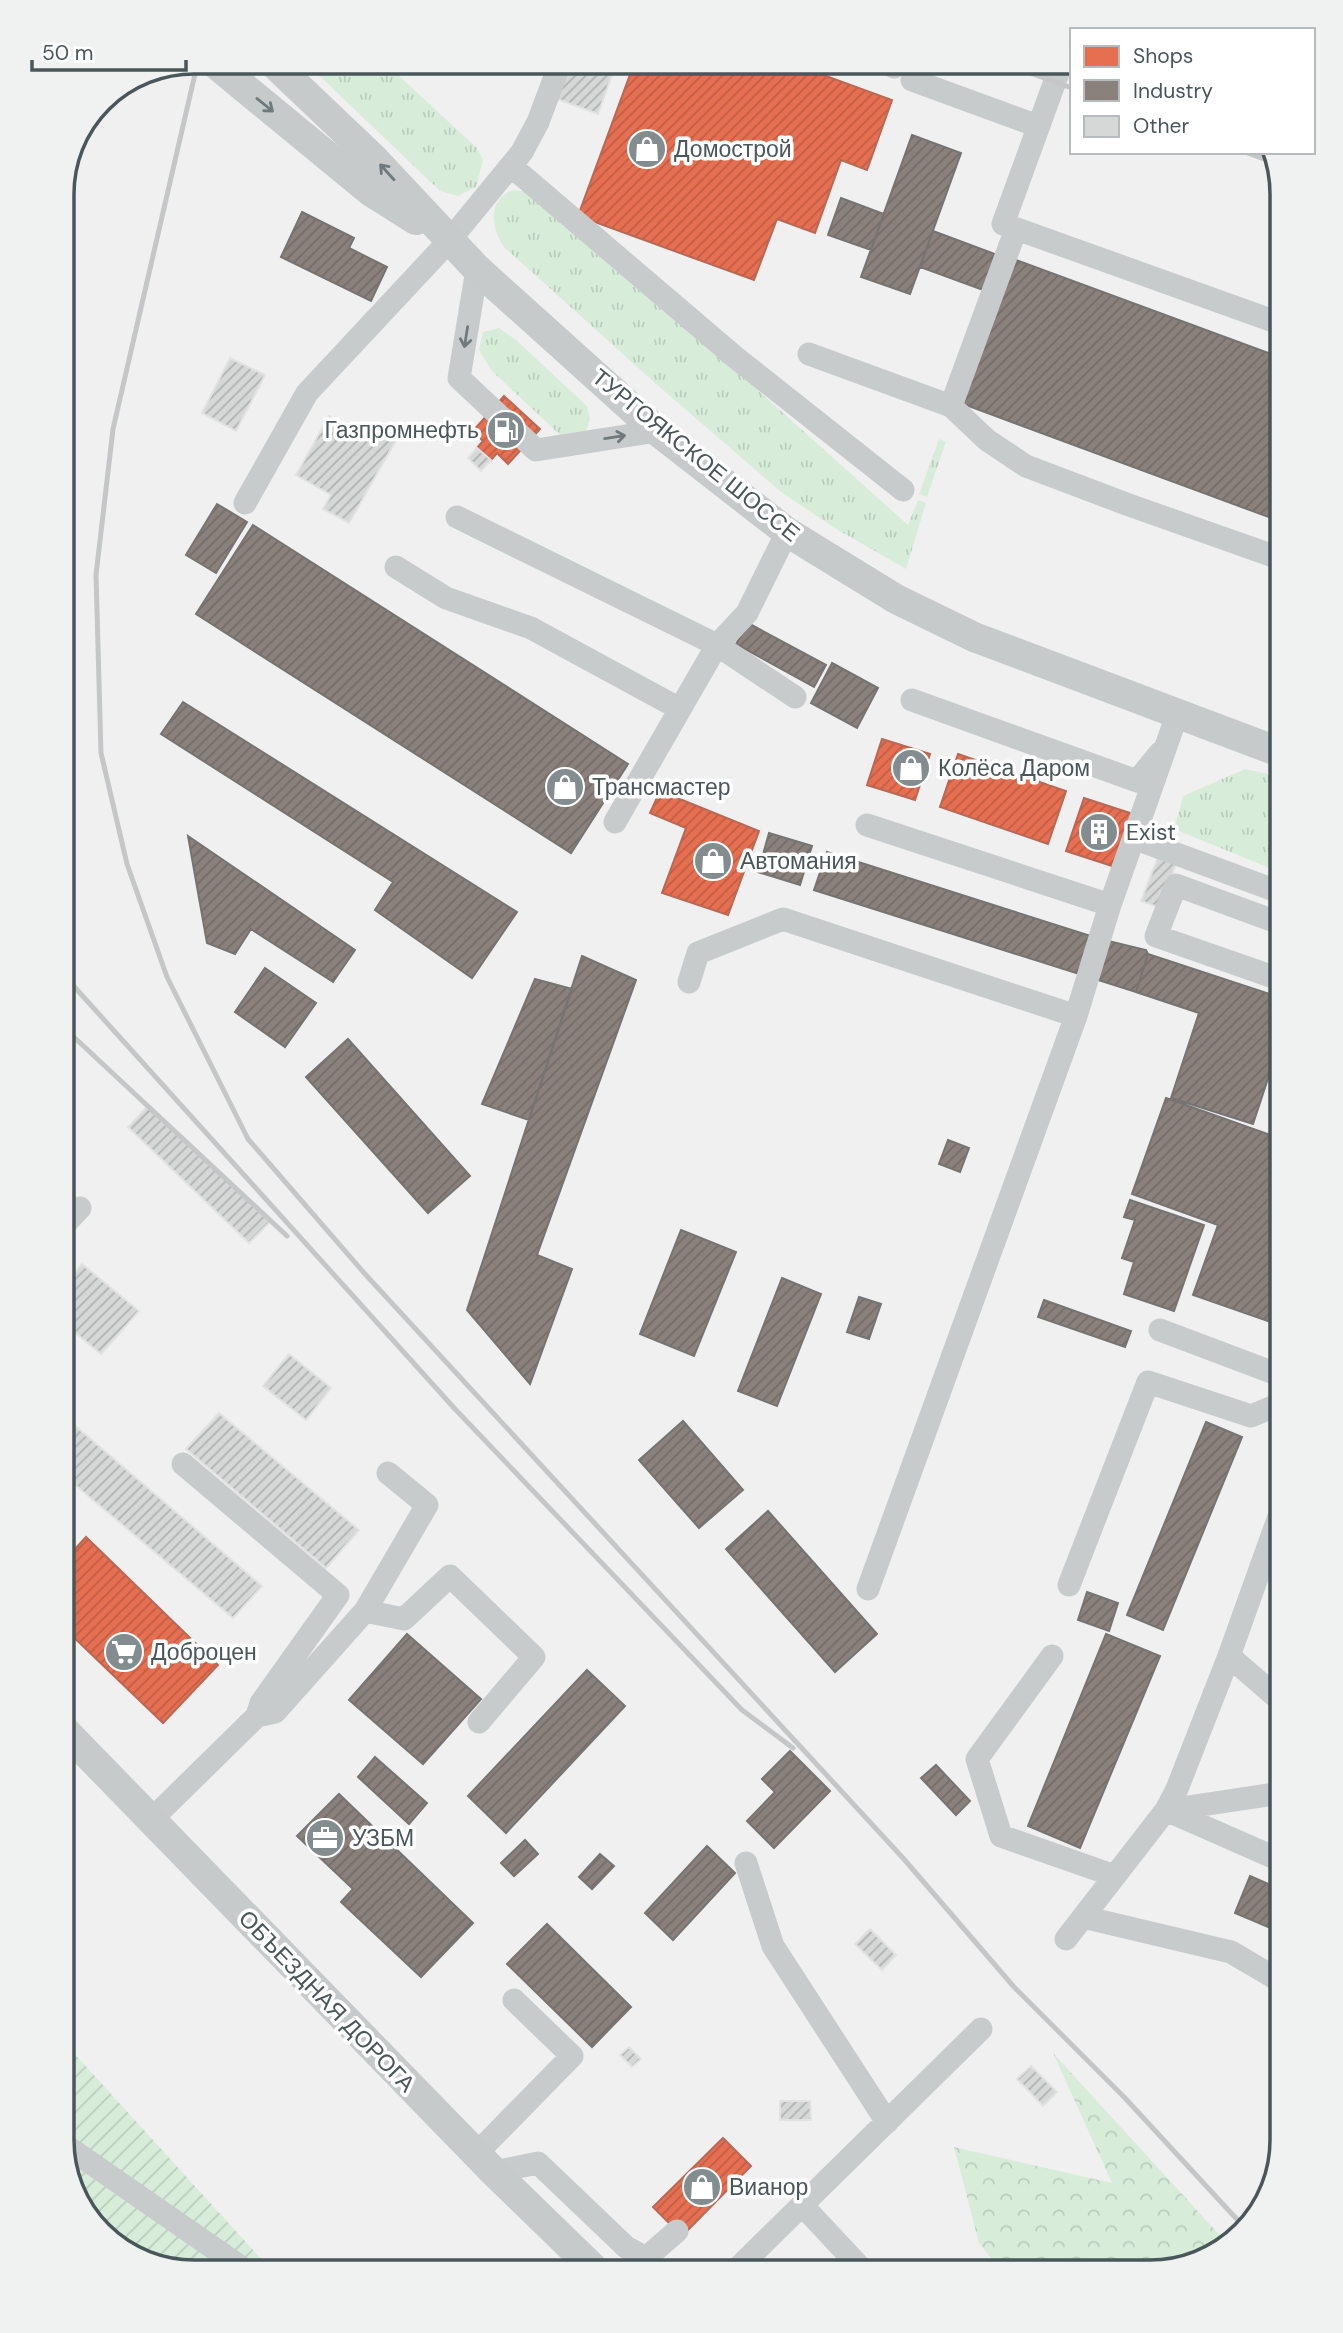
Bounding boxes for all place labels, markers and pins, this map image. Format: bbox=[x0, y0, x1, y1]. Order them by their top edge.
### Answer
shop icon: Домострой bbox=[626, 128, 668, 170]
place label: Домострой bbox=[674, 134, 792, 164]
fuel station icon: Газпромнефть bbox=[485, 409, 527, 451]
place label: Газпромнефть bbox=[324, 415, 479, 445]
shop icon: Колёса Даром bbox=[890, 747, 932, 789]
place label: Колёса Даром bbox=[938, 753, 1090, 783]
shop icon: Трансмастер bbox=[544, 766, 586, 808]
place label: Трансмастер bbox=[592, 772, 731, 802]
building icon: Exist bbox=[1078, 811, 1120, 853]
place label: Exist bbox=[1126, 817, 1176, 847]
shop icon: Автомания bbox=[692, 840, 734, 882]
place label: Автомания bbox=[740, 846, 857, 876]
supermarket icon: Доброцен bbox=[103, 1631, 145, 1673]
place label: Доброцен bbox=[151, 1637, 257, 1667]
office icon: УЗБМ bbox=[304, 1817, 346, 1859]
place label: УЗБМ bbox=[352, 1823, 414, 1853]
shop icon: Вианор bbox=[681, 2166, 723, 2208]
place label: Вианор bbox=[729, 2172, 808, 2202]

